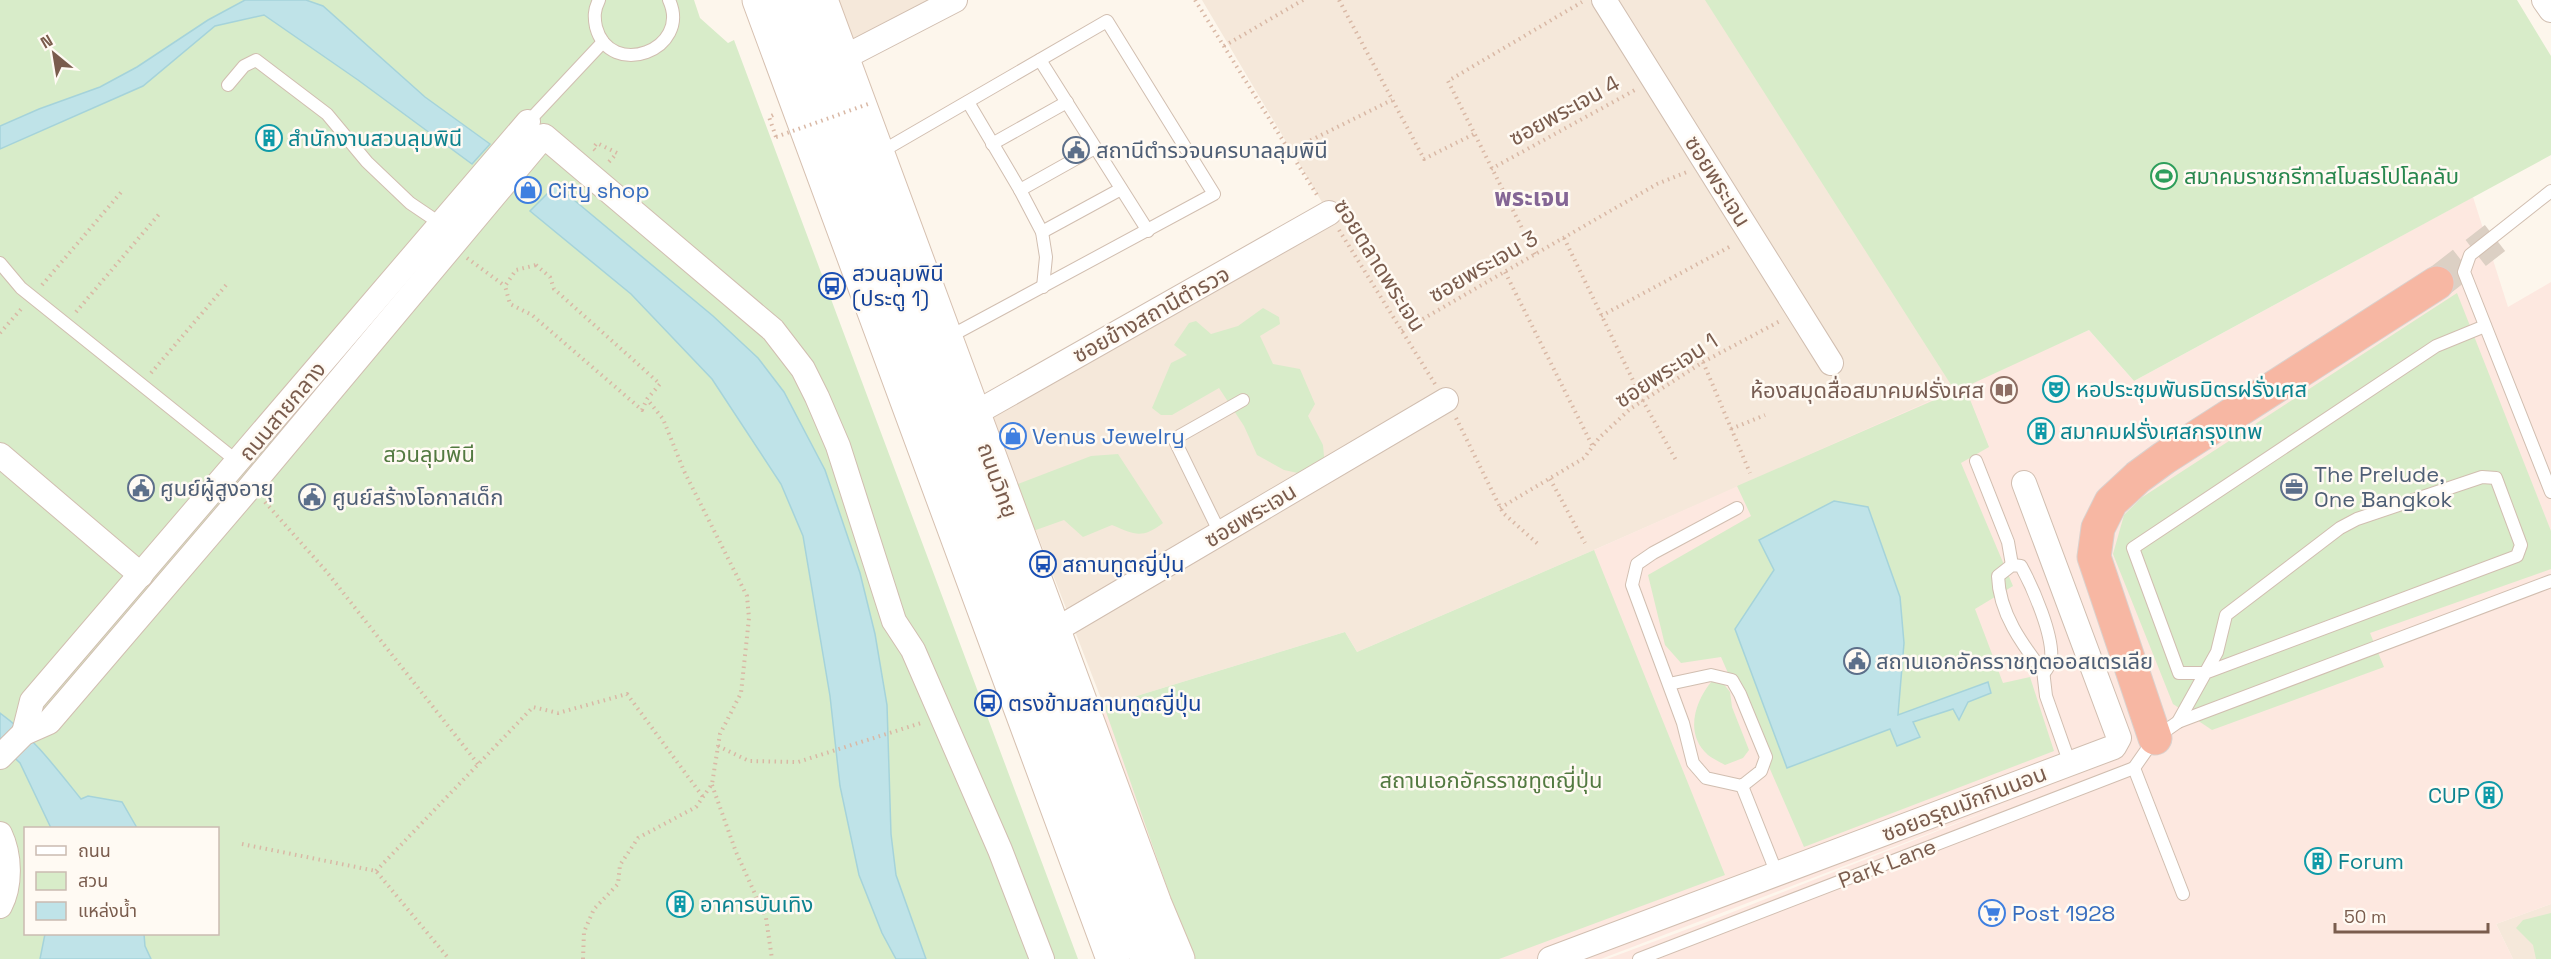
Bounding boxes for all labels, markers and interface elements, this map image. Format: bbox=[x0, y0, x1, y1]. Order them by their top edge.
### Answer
north arrow bbox=[24, 24, 84, 84]
text: N bbox=[37, 30, 57, 53]
street label: ซอยพระเจน 4 bbox=[1504, 68, 1624, 152]
building icon: สำนักงานสวนลุมพินี bbox=[254, 123, 284, 153]
place label: สำนักงานสวนลุมพินี bbox=[288, 124, 462, 152]
street label: ซอยพระเจน bbox=[1679, 130, 1757, 232]
public building icon: สถานีตำรวจนครบาลลุมพินี bbox=[1061, 135, 1091, 165]
place label: สถานีตำรวจนครบาลลุมพินี bbox=[1096, 136, 1328, 164]
sports icon: สมาคมราชกรีฑาสโมสรโปโลคลับ bbox=[2149, 161, 2179, 191]
place label: สมาคมราชกรีฑาสโมสรโปโลคลับ bbox=[2184, 162, 2459, 190]
shop icon: City shop bbox=[513, 175, 543, 205]
place label: City shop bbox=[548, 176, 650, 204]
district label: พระเจน bbox=[1494, 182, 1570, 213]
street label: ซอยตลาดพระเจน bbox=[1328, 193, 1432, 337]
street label: ซอยพระเจน 3 bbox=[1423, 224, 1543, 308]
place label: สวนลุมพินี (ประตู 1) bbox=[852, 259, 944, 312]
street label: ซอยข้างสถานีตำรวจ bbox=[1068, 259, 1234, 369]
bus stop icon: สวนลุมพินี (ประตู 1) bbox=[817, 271, 847, 301]
street label: ซอยพระเจน 1 bbox=[1609, 326, 1723, 414]
street label: ถนนสายกลาง bbox=[232, 356, 332, 466]
theatre icon: หอประชุมพันธมิตรฝรั่งเศส bbox=[2041, 374, 2071, 404]
place label: ห้องสมุดสื่อสมาคมฝรั่งเศส bbox=[1750, 375, 1984, 404]
library icon: ห้องสมุดสื่อสมาคมฝรั่งเศส bbox=[1989, 375, 2019, 405]
place label: หอประชุมพันธมิตรฝรั่งเศส bbox=[2076, 375, 2307, 403]
building icon: สมาคมฝรั่งเศสกรุงเทพ bbox=[2026, 416, 2056, 446]
place label: สมาคมฝรั่งเศสกรุงเทพ bbox=[2060, 417, 2263, 445]
shop icon: Venus Jewelry bbox=[998, 421, 1028, 451]
place label: Venus Jewelry bbox=[1032, 422, 1185, 450]
street label: ถนนวิทยุ bbox=[972, 439, 1024, 521]
park label: สวนลุมพินี bbox=[383, 440, 475, 468]
place label: The Prelude, One Bangkok bbox=[2314, 460, 2453, 513]
office icon: The Prelude, One Bangkok bbox=[2279, 472, 2309, 502]
public building icon: ศูนย์ผู้สูงอายุ bbox=[126, 473, 156, 503]
place label: ศูนย์ผู้สูงอายุ bbox=[160, 474, 274, 502]
street label: ซอยพระเจน bbox=[1199, 477, 1301, 553]
public building icon: ศูนย์สร้างโอกาสเด็ก bbox=[297, 482, 327, 512]
place label: ศูนย์สร้างโอกาสเด็ก bbox=[332, 483, 503, 511]
bus stop icon: สถานทูตญี่ปุ่น bbox=[1028, 549, 1058, 579]
place label: สถานทูตญี่ปุ่น bbox=[1062, 549, 1184, 578]
public building icon: สถานเอกอัครราชทูตออสเตรเลีย bbox=[1842, 646, 1872, 676]
place label: สถานเอกอัครราชทูตออสเตรเลีย bbox=[1876, 647, 2153, 675]
bus stop icon: ตรงข้ามสถานทูตญี่ปุ่น bbox=[973, 688, 1003, 718]
place label: ตรงข้ามสถานทูตญี่ปุ่น bbox=[1008, 688, 1201, 717]
street label: ซอยอรุณมักกินนอน bbox=[1878, 759, 2050, 847]
park label: สถานเอกอัครราชทูตญี่ปุ่น bbox=[1379, 765, 1603, 794]
building icon: CUP bbox=[2474, 780, 2504, 810]
place label: CUP bbox=[2428, 781, 2470, 809]
legend bbox=[24, 827, 219, 935]
street label: Park Lane bbox=[1834, 832, 1940, 894]
text: ถนน bbox=[78, 839, 111, 862]
building icon: Forum bbox=[2303, 846, 2333, 876]
place label: Forum bbox=[2338, 847, 2404, 875]
text: สวน bbox=[78, 869, 108, 892]
building icon: อาคารบันเทิง bbox=[665, 889, 695, 919]
place label: อาคารบันเทิง bbox=[700, 890, 813, 918]
scale bar bbox=[2335, 896, 2488, 934]
text: แหล่งน้ำ bbox=[78, 898, 137, 922]
supermarket icon: Post 1928 bbox=[1977, 898, 2007, 928]
place label: Post 1928 bbox=[2012, 899, 2115, 927]
text: 50 m bbox=[2344, 905, 2386, 928]

